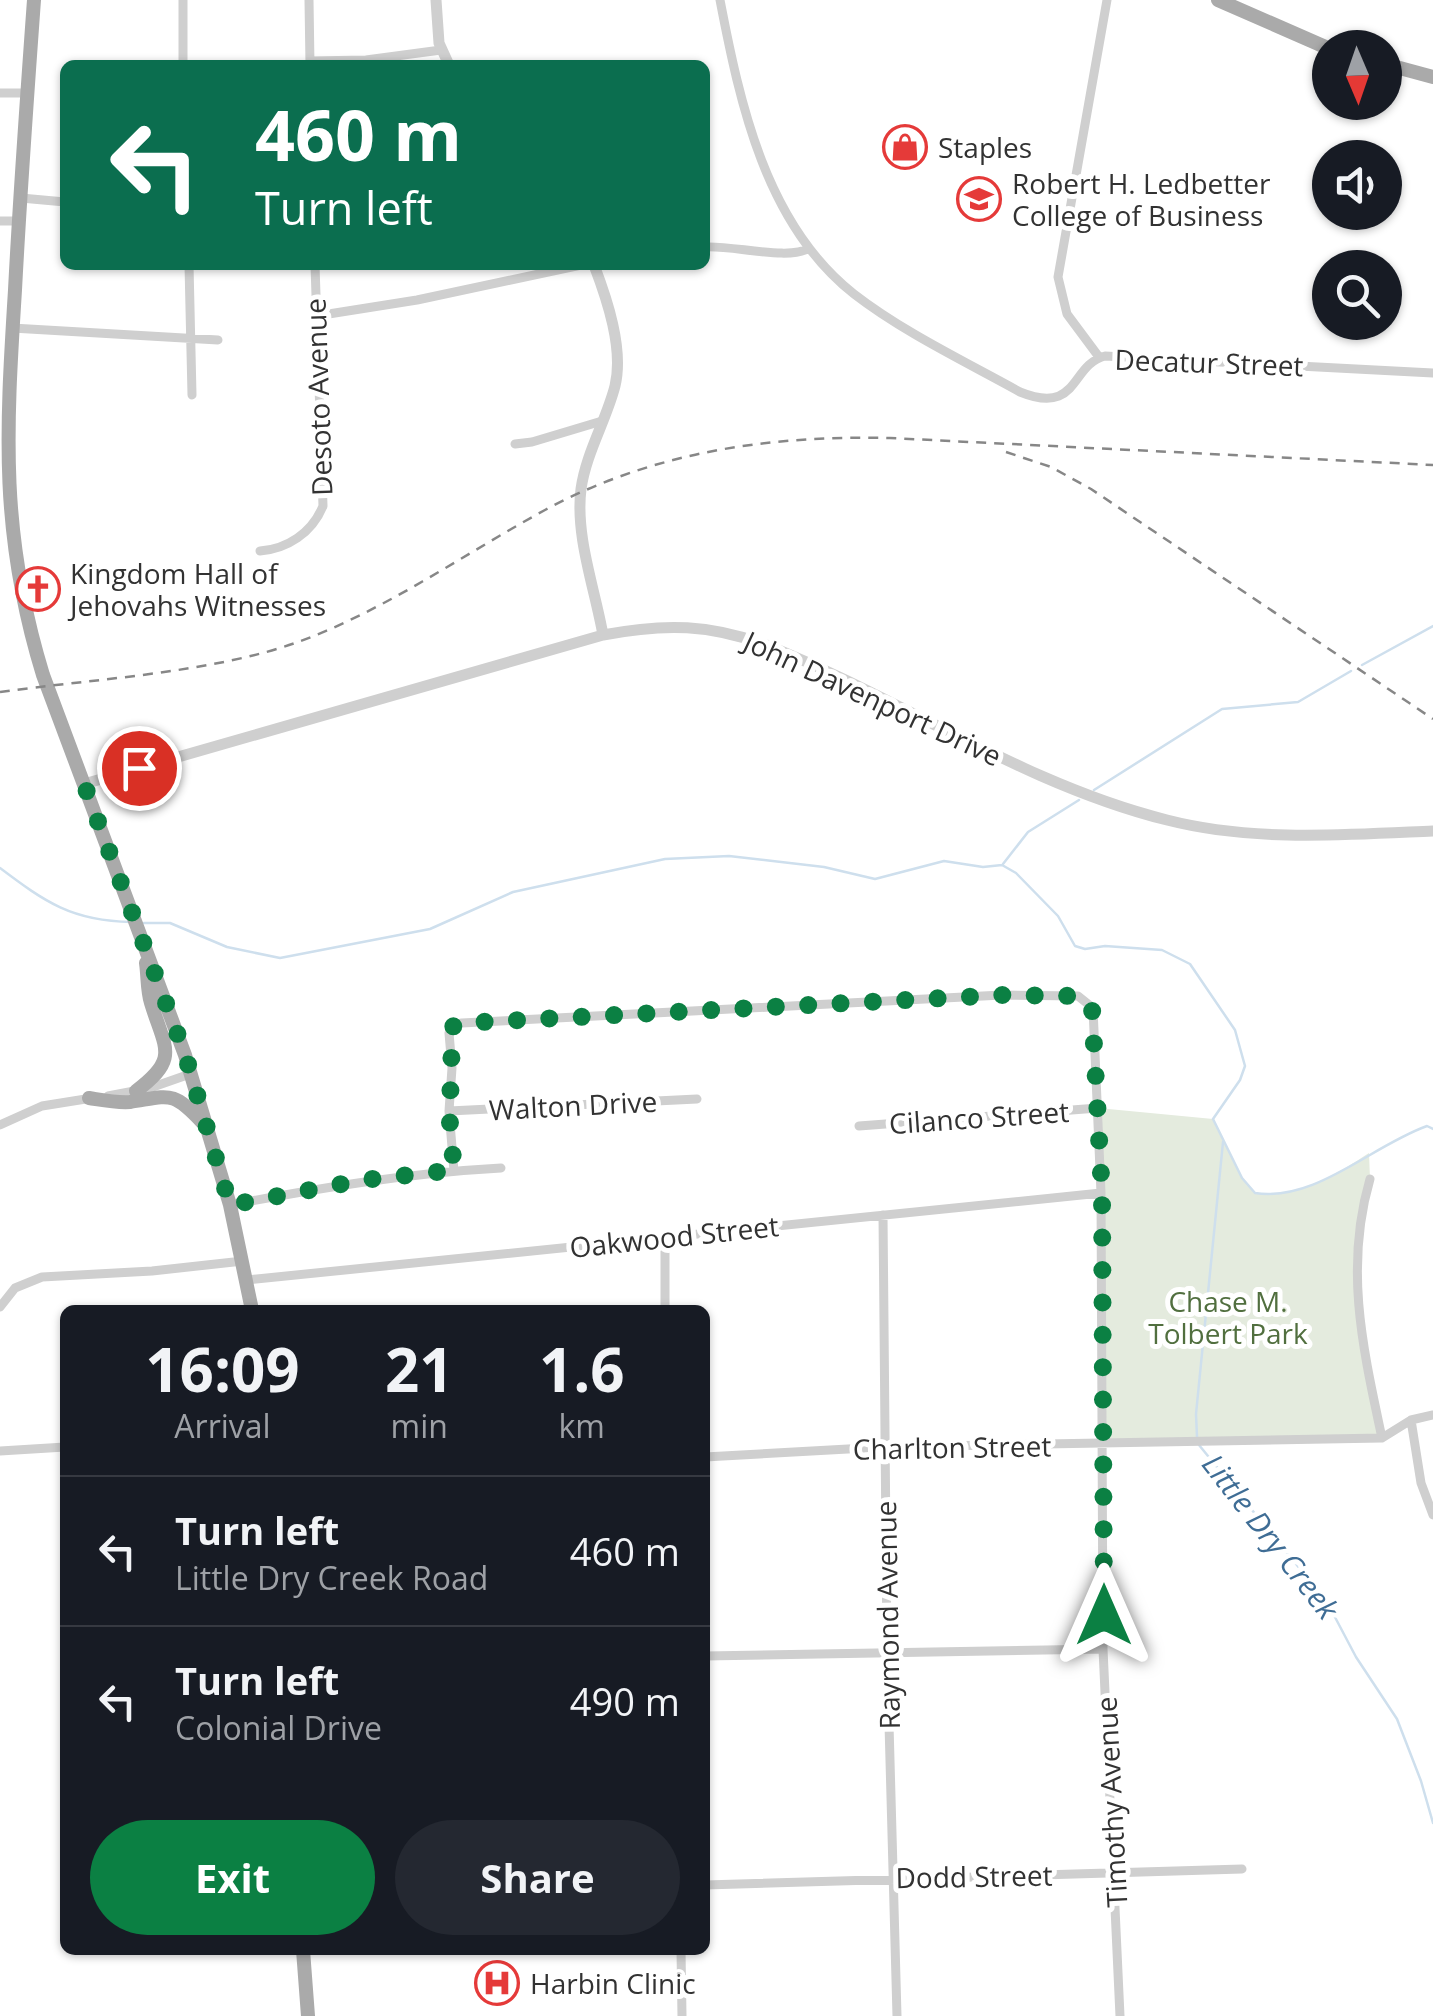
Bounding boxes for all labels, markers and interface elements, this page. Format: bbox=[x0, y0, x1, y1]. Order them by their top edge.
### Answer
north arrow bbox=[1312, 30, 1402, 120]
map controls bbox=[1312, 30, 1402, 340]
text: 460 m bbox=[255, 86, 462, 182]
icon: left bbox=[90, 100, 220, 230]
shop icon: Staples bbox=[882, 124, 928, 170]
place label: Staples bbox=[938, 128, 1032, 166]
button: sound bbox=[1312, 140, 1402, 230]
place label: Robert H. Ledbetter College of Business bbox=[1012, 164, 1271, 234]
school or university icon: Robert H. Ledbetter College of Business bbox=[956, 176, 1002, 222]
text: Turn left bbox=[255, 177, 433, 238]
button: search bbox=[1312, 250, 1402, 340]
street label: Desoto Avenue bbox=[296, 297, 340, 497]
street label: Decatur Street bbox=[1114, 340, 1304, 384]
place label: Kingdom Hall of Jehovahs Witnesses bbox=[67, 554, 326, 624]
church icon: Kingdom Hall of Jehovahs Witnesses bbox=[15, 566, 61, 612]
street label: John Davenport Drive bbox=[735, 620, 1008, 774]
pin bbox=[97, 726, 182, 811]
icon: arrive bbox=[112, 741, 167, 796]
street label: Walton Drive bbox=[488, 1082, 658, 1128]
street label: Cilanco Street bbox=[888, 1092, 1070, 1142]
street label: Oakwood Street bbox=[568, 1206, 780, 1266]
park label: Chase M. Tolbert Park bbox=[1148, 1282, 1308, 1352]
text: 16:09 bbox=[145, 1328, 300, 1410]
text: 21 bbox=[385, 1328, 454, 1410]
text: 1.6 bbox=[539, 1328, 625, 1410]
text: Arrival bbox=[174, 1404, 271, 1447]
text: min bbox=[391, 1404, 448, 1447]
text: km bbox=[559, 1404, 605, 1447]
street label: Charlton Street bbox=[853, 1426, 1052, 1468]
water label: Little Dry Creek bbox=[1193, 1445, 1349, 1628]
street label: Raymond Avenue bbox=[866, 1500, 908, 1730]
text: Turn left bbox=[175, 1504, 339, 1556]
icon: left bbox=[90, 1524, 145, 1579]
text: 460 m bbox=[570, 1525, 680, 1577]
text: Little Dry Creek Road bbox=[175, 1556, 488, 1599]
position arrow bbox=[1052, 1563, 1156, 1667]
text: Turn left bbox=[175, 1654, 339, 1706]
icon: left bbox=[90, 1674, 145, 1729]
text: 490 m bbox=[570, 1675, 680, 1727]
street label: Timothy Avenue bbox=[1086, 1696, 1136, 1908]
text: Colonial Drive bbox=[175, 1706, 382, 1749]
button: Exit bbox=[90, 1820, 375, 1935]
button: Share bbox=[395, 1820, 680, 1935]
street label: Dodd Street bbox=[895, 1856, 1053, 1896]
hospital icon: Harbin Clinic bbox=[474, 1960, 520, 2006]
place label: Harbin Clinic bbox=[530, 1964, 696, 2002]

